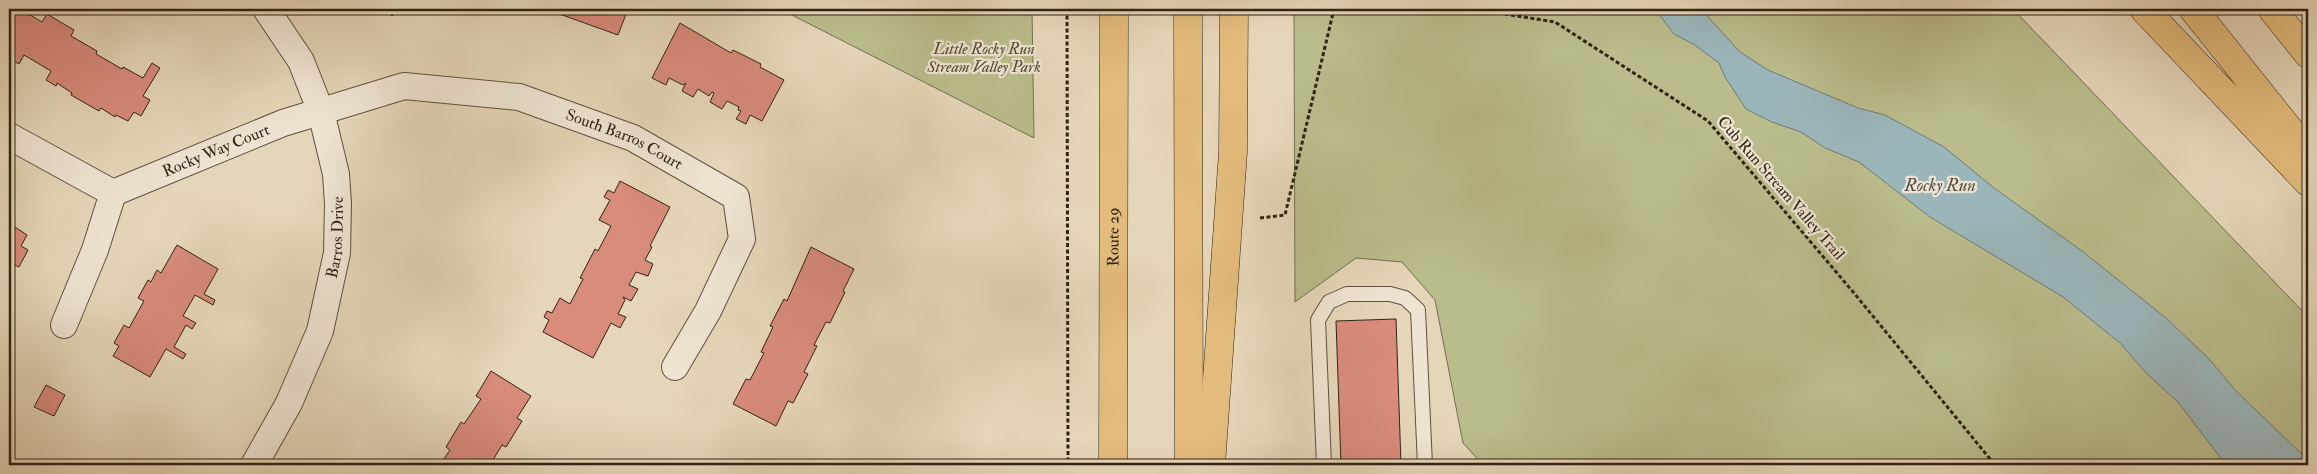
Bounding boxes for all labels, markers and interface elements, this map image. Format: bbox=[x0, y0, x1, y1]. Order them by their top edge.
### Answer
park label: Little Rocky Run Stream Valley Park bbox=[926, 39, 1041, 77]
street label: South Barros Court bbox=[563, 105, 686, 174]
street label: Cub Run Stream Valley Trail bbox=[1713, 112, 1849, 264]
street label: Rocky Way Court bbox=[159, 120, 273, 182]
water label: Rocky Run bbox=[1903, 174, 1976, 197]
street label: Barros Drive bbox=[322, 195, 348, 280]
street label: Route 29 bbox=[1103, 208, 1124, 266]

